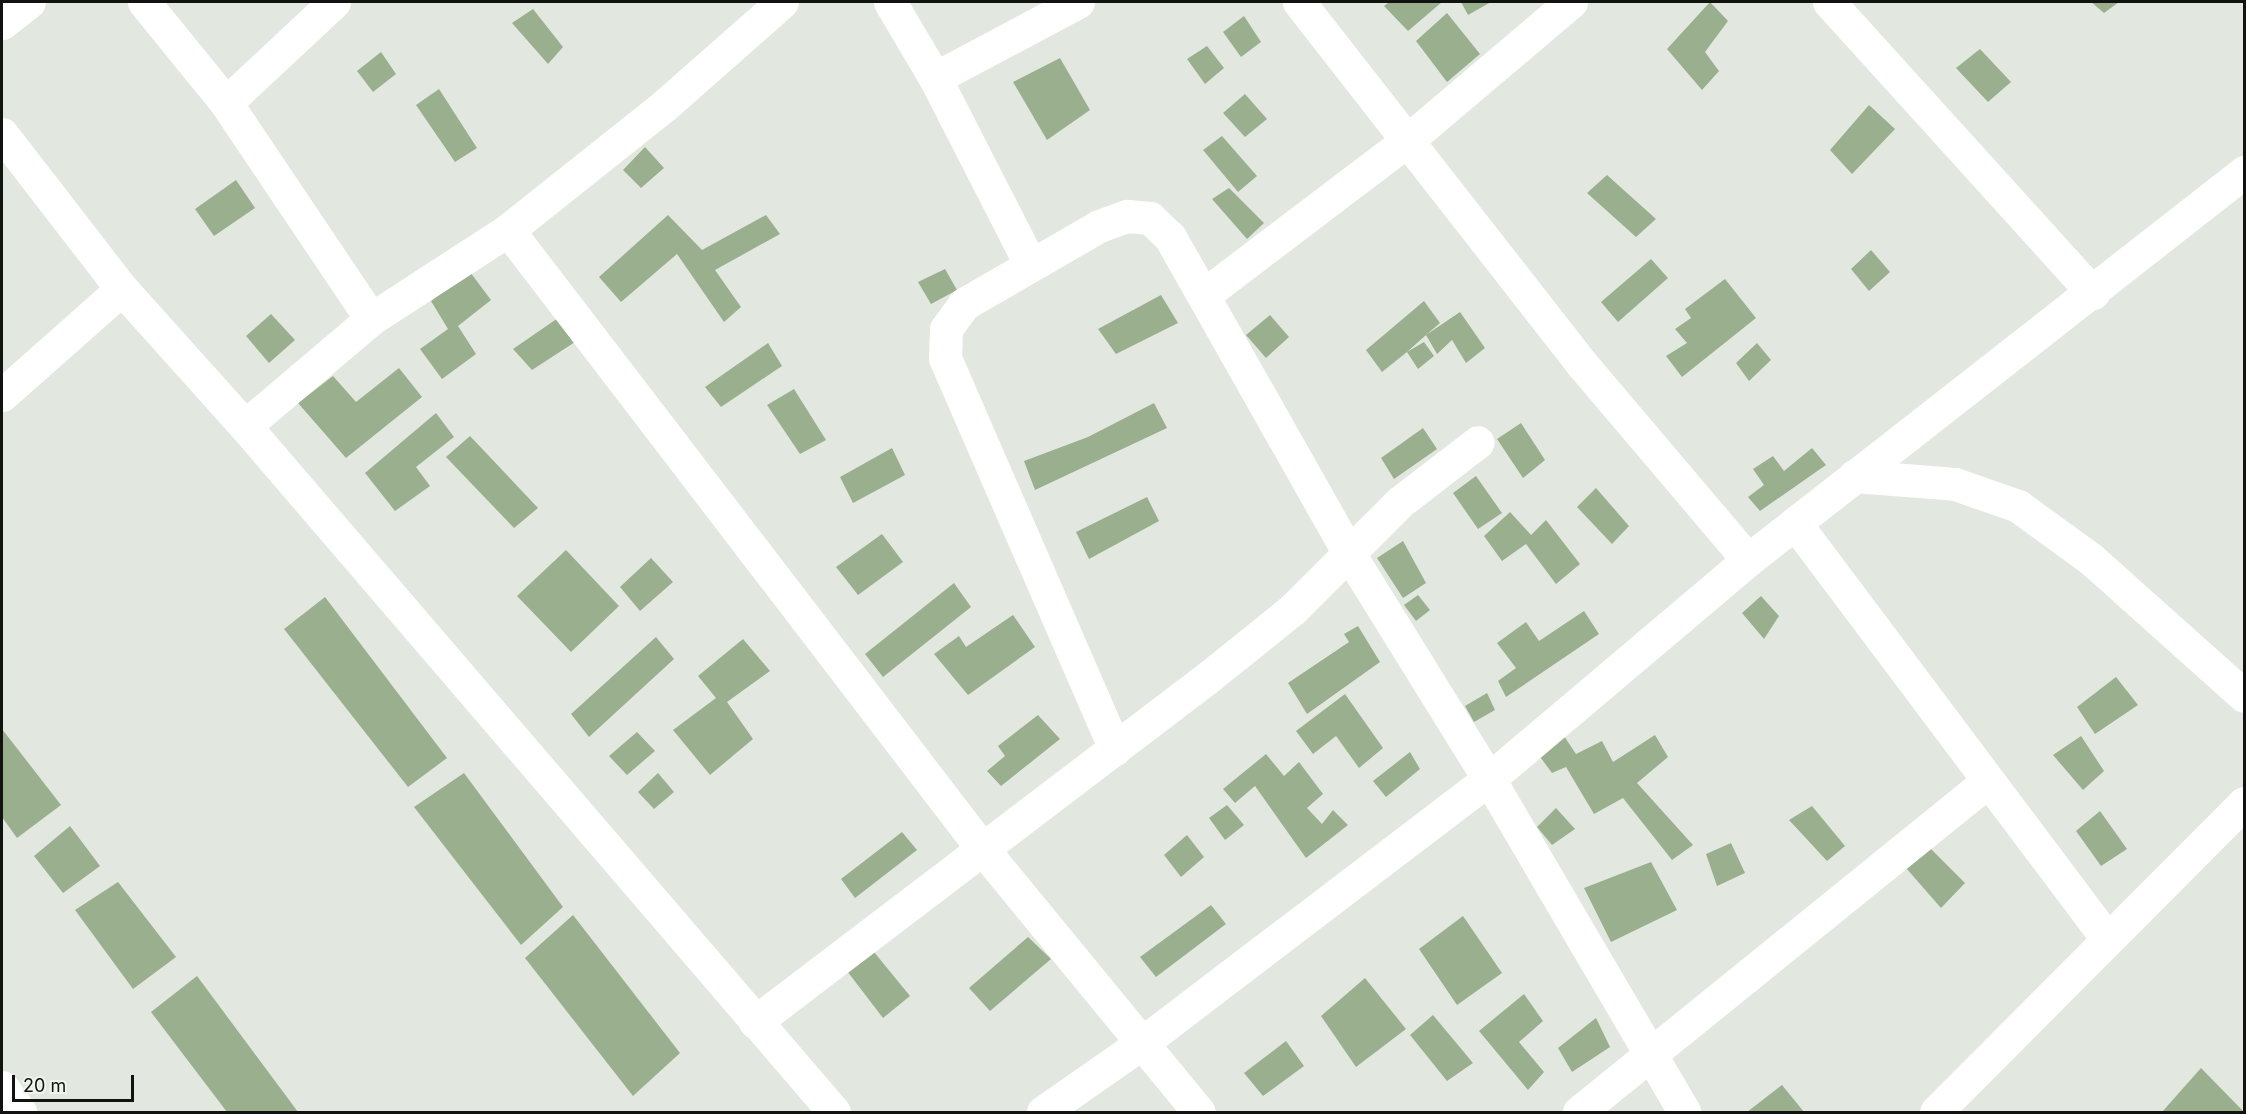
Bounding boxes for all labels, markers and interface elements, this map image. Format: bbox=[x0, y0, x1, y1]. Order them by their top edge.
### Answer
scale bar bbox=[15, 1063, 136, 1101]
text: 20 m bbox=[23, 1075, 66, 1096]

